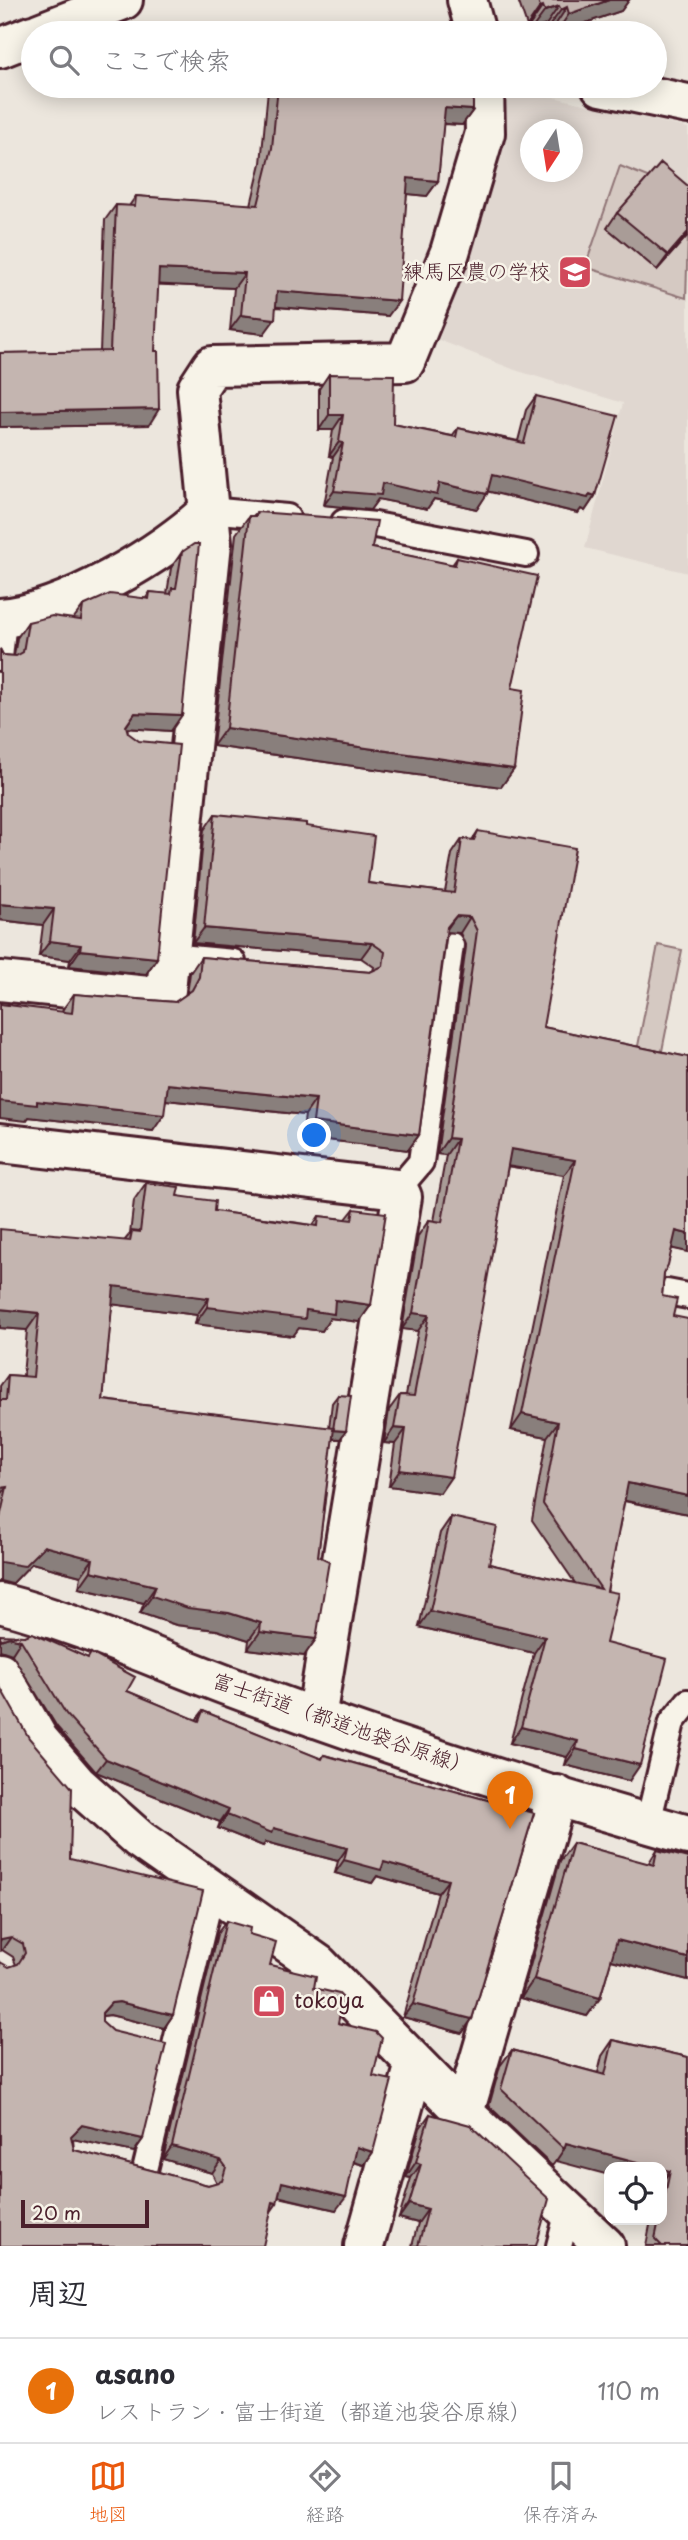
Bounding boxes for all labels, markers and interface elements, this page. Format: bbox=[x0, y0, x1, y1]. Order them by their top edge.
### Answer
search box bbox=[21, 21, 667, 98]
text: ここで検索 bbox=[101, 40, 231, 79]
icon: search bbox=[45, 41, 83, 79]
north arrow bbox=[520, 119, 583, 182]
school or university icon: 練馬区農の学校 bbox=[556, 253, 594, 291]
place label: 練馬区農の学校 bbox=[403, 254, 550, 286]
your location bbox=[297, 1118, 331, 1152]
street label: 富士街道（都道池袋谷原線） bbox=[208, 1663, 477, 1782]
pin: 1 bbox=[487, 1771, 533, 1829]
shop icon: tokoya bbox=[250, 1982, 288, 2020]
place label: tokoya bbox=[294, 1983, 364, 2015]
map controls bbox=[604, 2162, 667, 2225]
button: locate bbox=[604, 2162, 667, 2225]
scale bar bbox=[21, 2197, 149, 2229]
text: 20 m bbox=[32, 2198, 81, 2226]
text: 周辺 bbox=[28, 2269, 88, 2314]
text: asano bbox=[95, 2354, 175, 2393]
text: 1 bbox=[46, 2373, 57, 2408]
text: 110 m bbox=[598, 2373, 660, 2408]
text: レストラン · 富士街道（都道池袋谷原線） bbox=[95, 2393, 532, 2428]
tab: 地図 bbox=[89, 2457, 127, 2527]
tab: 経路 bbox=[306, 2457, 344, 2527]
tab: 保存済み bbox=[523, 2457, 599, 2527]

